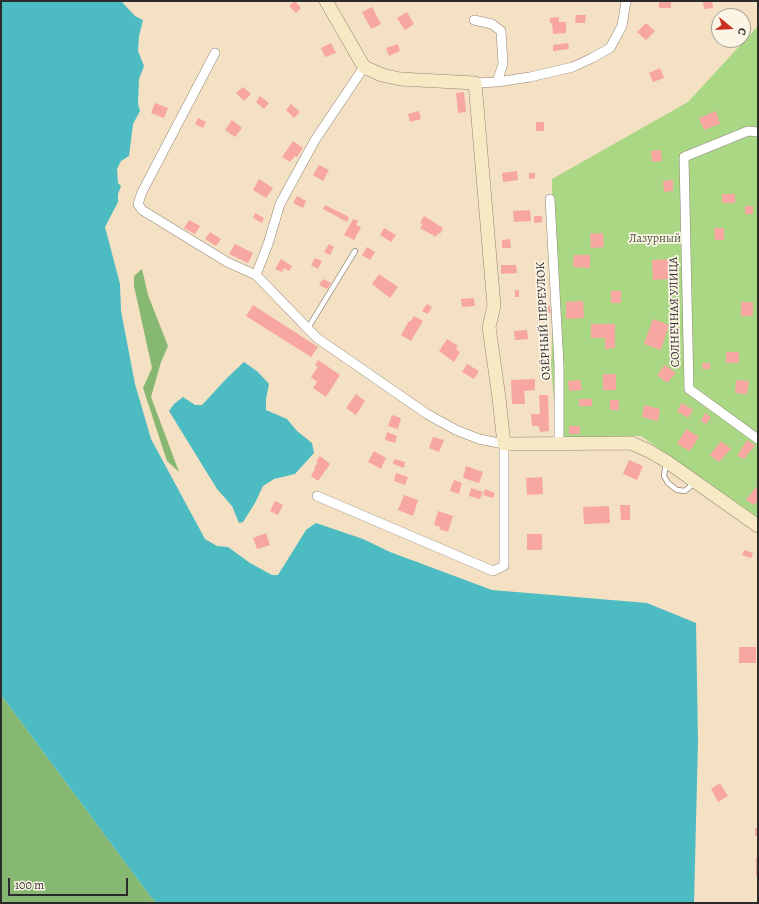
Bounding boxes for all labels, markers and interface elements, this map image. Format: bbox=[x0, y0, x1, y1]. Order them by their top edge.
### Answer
north arrow bbox=[711, 8, 751, 48]
text: С bbox=[734, 26, 750, 37]
park label: Лазурный bbox=[629, 232, 681, 246]
street label: СОЛНЕЧНАЯ УЛИЦА bbox=[667, 257, 683, 367]
street label: ОЗЁРНЫЙ ПЕРЕУЛОК bbox=[534, 262, 554, 380]
scale bar bbox=[10, 870, 130, 896]
text: 100 m bbox=[15, 877, 44, 893]

